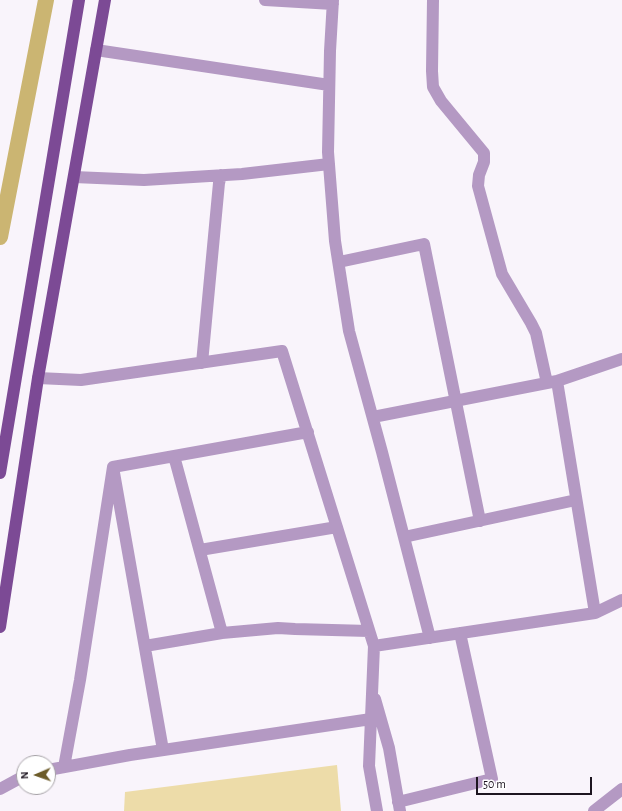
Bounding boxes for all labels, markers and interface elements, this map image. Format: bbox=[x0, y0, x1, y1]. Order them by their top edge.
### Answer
north arrow bbox=[16, 755, 56, 795]
scale bar bbox=[478, 769, 594, 795]
text: N bbox=[19, 771, 30, 779]
text: 50 m bbox=[483, 778, 506, 790]

